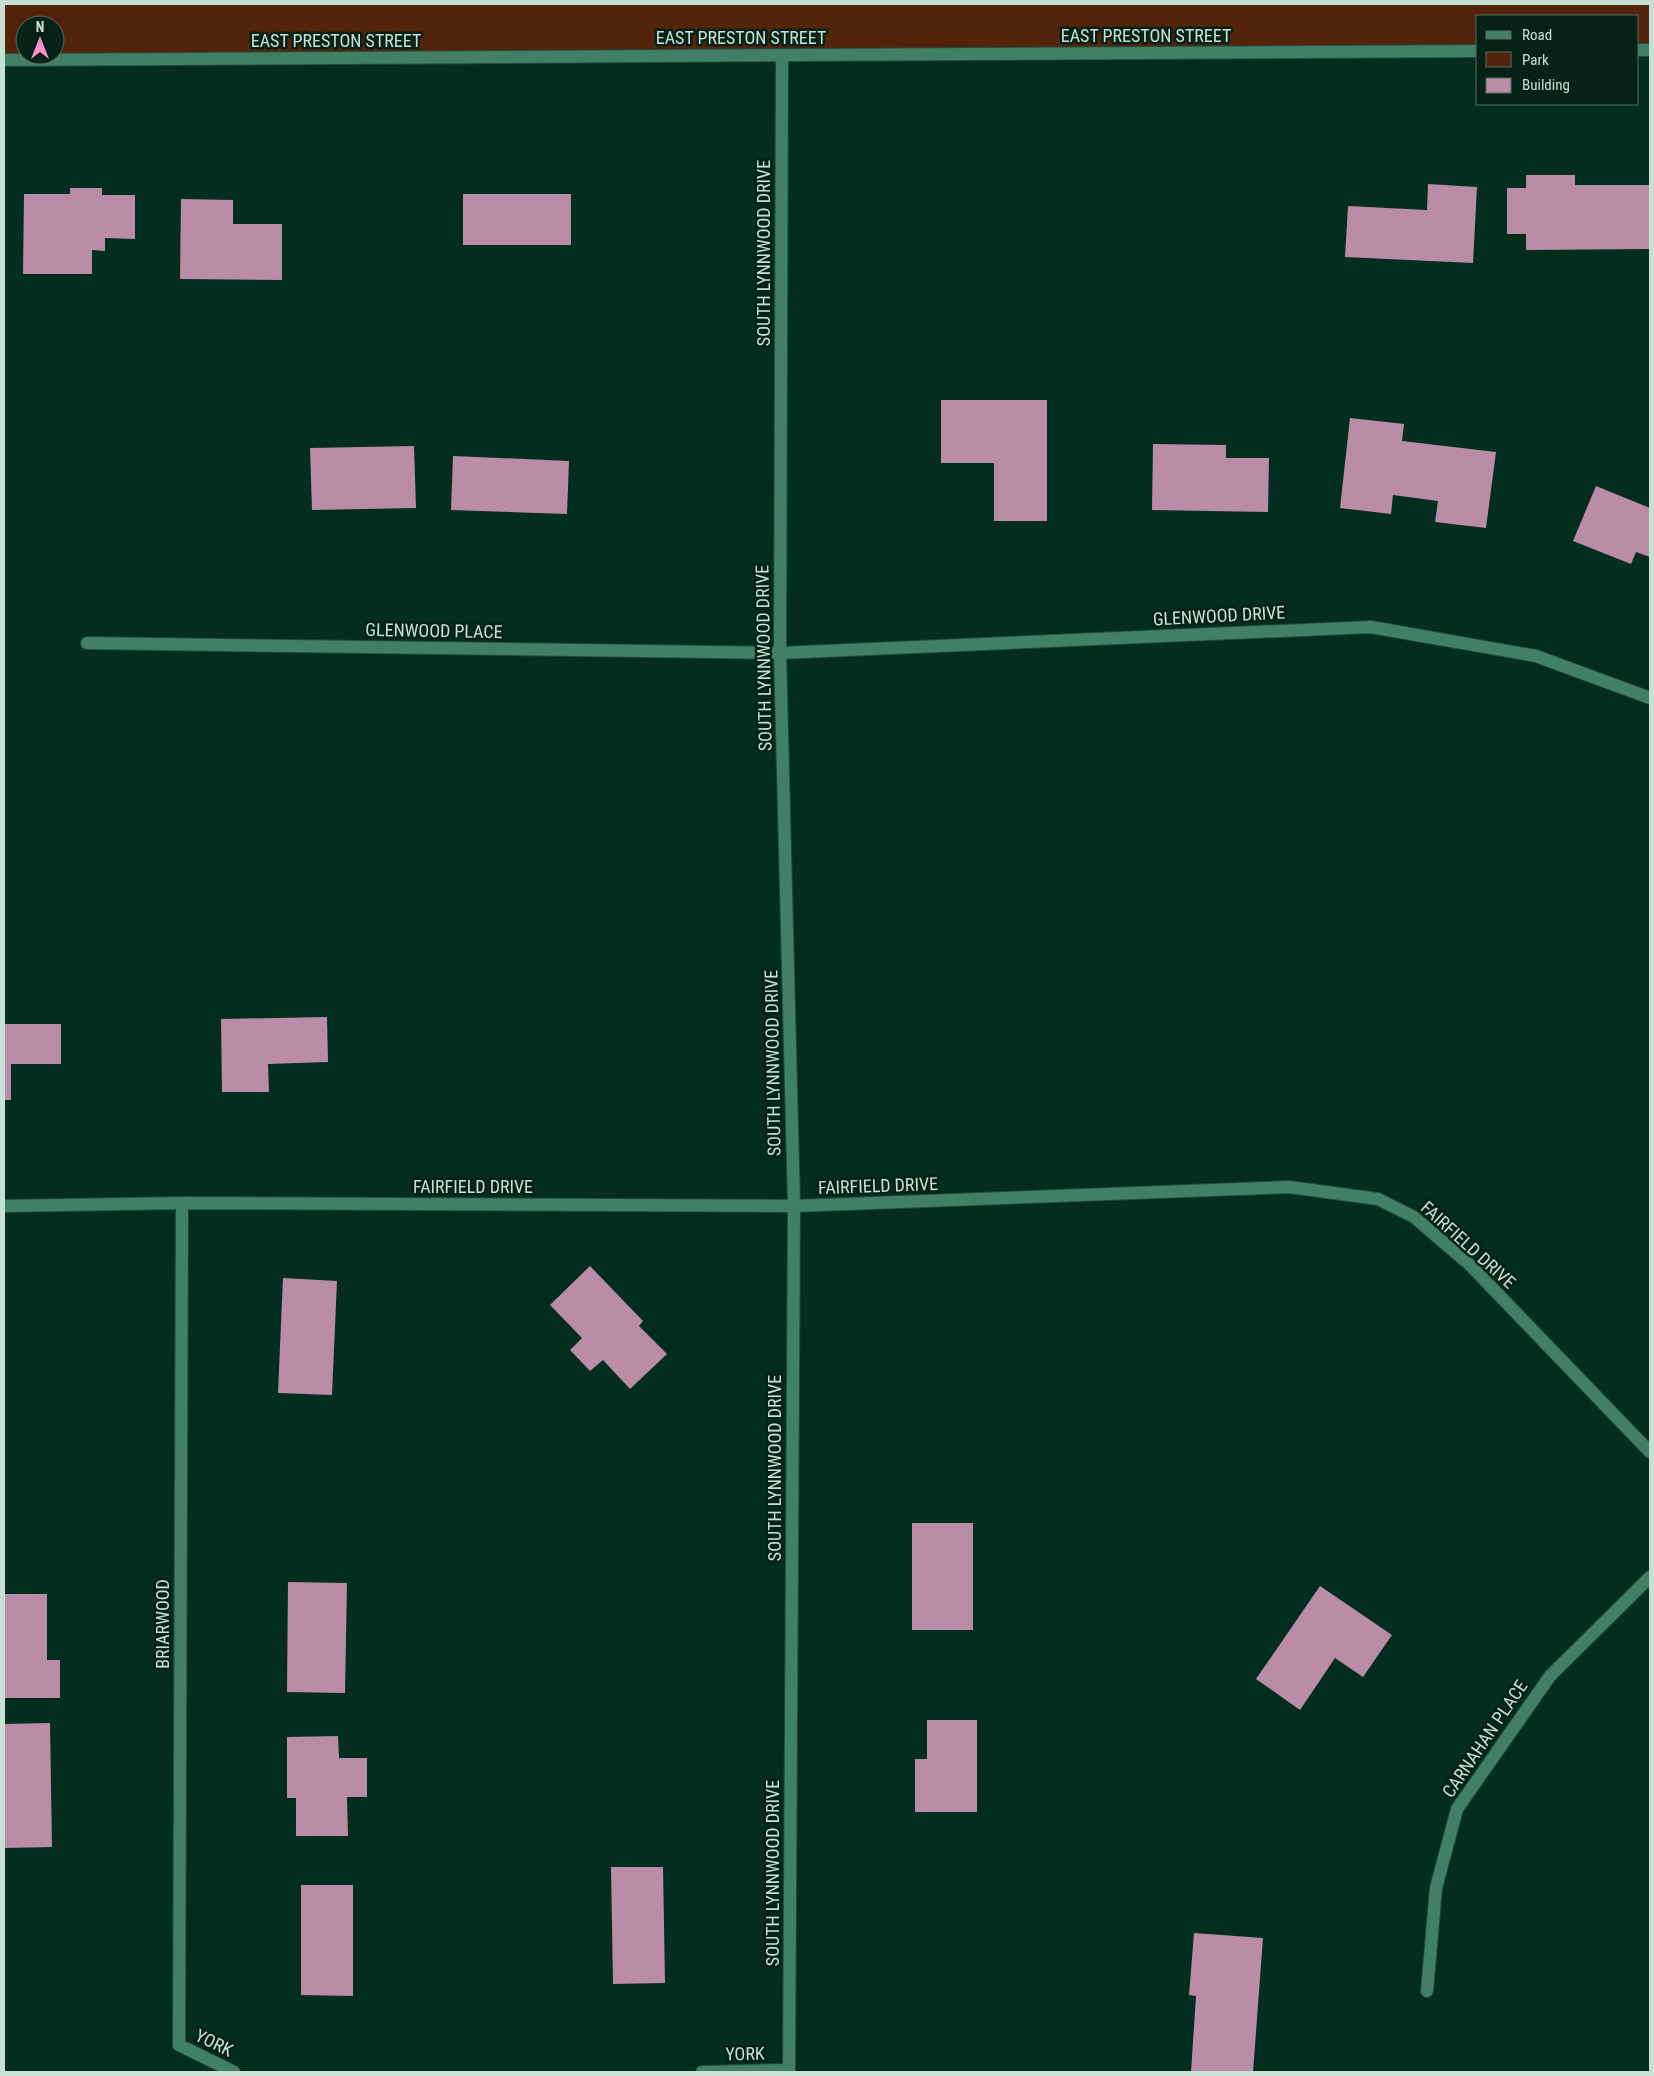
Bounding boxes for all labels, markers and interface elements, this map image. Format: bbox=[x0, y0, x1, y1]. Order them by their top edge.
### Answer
north arrow bbox=[15, 15, 65, 65]
legend bbox=[1476, 15, 1639, 105]
text: N bbox=[36, 19, 44, 35]
street label: EAST PRESTON STREET bbox=[1061, 25, 1231, 46]
text: Road bbox=[1522, 26, 1552, 44]
street label: EAST PRESTON STREET bbox=[656, 27, 826, 48]
street label: EAST PRESTON STREET bbox=[251, 30, 421, 51]
text: Park bbox=[1522, 51, 1549, 69]
text: Building bbox=[1522, 76, 1570, 94]
street label: SOUTH LYNNWOOD DRIVE bbox=[753, 160, 774, 346]
street label: SOUTH LYNNWOOD DRIVE bbox=[751, 565, 776, 751]
street label: GLENWOOD DRIVE bbox=[1152, 602, 1286, 629]
street label: GLENWOOD PLACE bbox=[365, 619, 503, 642]
street label: SOUTH LYNNWOOD DRIVE bbox=[760, 970, 785, 1156]
street label: FAIRFIELD DRIVE bbox=[818, 1173, 938, 1198]
street label: FAIRFIELD DRIVE bbox=[413, 1176, 533, 1197]
street label: FAIRFIELD DRIVE bbox=[1417, 1197, 1520, 1293]
street label: SOUTH LYNNWOOD DRIVE bbox=[764, 1375, 785, 1561]
street label: BRIARWOOD bbox=[152, 1579, 173, 1669]
street label: CARNAHAN PLACE bbox=[1438, 1676, 1532, 1801]
street label: SOUTH LYNNWOOD DRIVE bbox=[762, 1780, 783, 1966]
street label: YORK bbox=[192, 2024, 237, 2061]
street label: YORK bbox=[725, 2043, 765, 2064]

